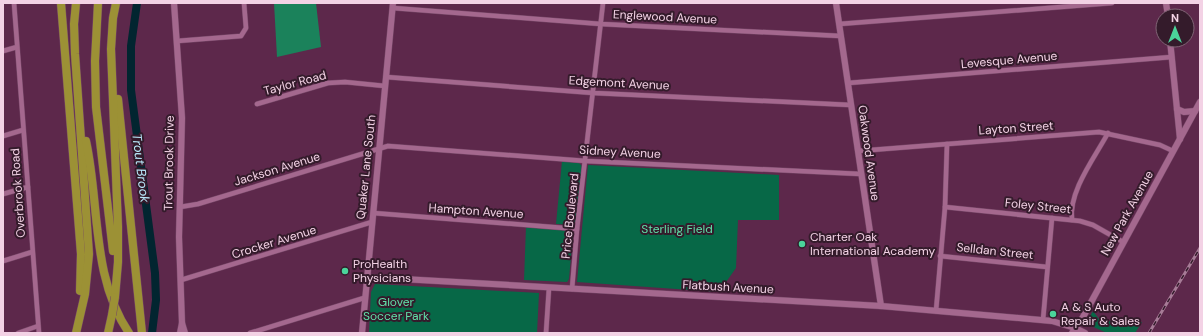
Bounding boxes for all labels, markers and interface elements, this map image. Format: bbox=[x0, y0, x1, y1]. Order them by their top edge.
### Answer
street label: Englewood Avenue bbox=[613, 6, 718, 28]
north arrow bbox=[1155, 8, 1195, 48]
text: N bbox=[1171, 11, 1179, 25]
street label: Levesque Avenue bbox=[960, 48, 1058, 72]
street label: Taylor Road bbox=[262, 67, 328, 99]
street label: Edgemont Avenue bbox=[568, 72, 670, 94]
street label: Oakwood Avenue bbox=[854, 104, 884, 202]
street label: Quaker Lane South bbox=[353, 114, 379, 220]
street label: Trout Brook Drive bbox=[160, 115, 178, 211]
street label: Layton Street bbox=[978, 117, 1054, 139]
water label: Trout Brook bbox=[128, 132, 154, 204]
street label: Sidney Avenue bbox=[579, 142, 661, 162]
street label: Overbrook Road bbox=[7, 148, 29, 238]
street label: Jackson Avenue bbox=[232, 148, 322, 190]
street label: New Park Avenue bbox=[1097, 167, 1157, 258]
street label: Price Boulevard bbox=[558, 172, 582, 260]
street label: Foley Street bbox=[1004, 195, 1072, 217]
street label: Hampton Avenue bbox=[428, 200, 524, 222]
street label: Crocker Avenue bbox=[230, 221, 318, 262]
park label: Sterling Field bbox=[641, 221, 713, 237]
place label: Charter Oak International Academy bbox=[810, 229, 936, 259]
marker: Charter Oak International Academy bbox=[797, 239, 807, 249]
street label: Selldan Street bbox=[956, 239, 1035, 263]
place label: ProHealth Physicians bbox=[353, 256, 411, 286]
marker: ProHealth Physicians bbox=[340, 266, 350, 276]
street label: Flatbush Avenue bbox=[682, 277, 774, 297]
park label: Glover Soccer Park bbox=[363, 294, 429, 324]
place label: A & S Auto Repair & Sales bbox=[1061, 299, 1140, 329]
marker: A & S Auto Repair & Sales bbox=[1048, 309, 1058, 319]

